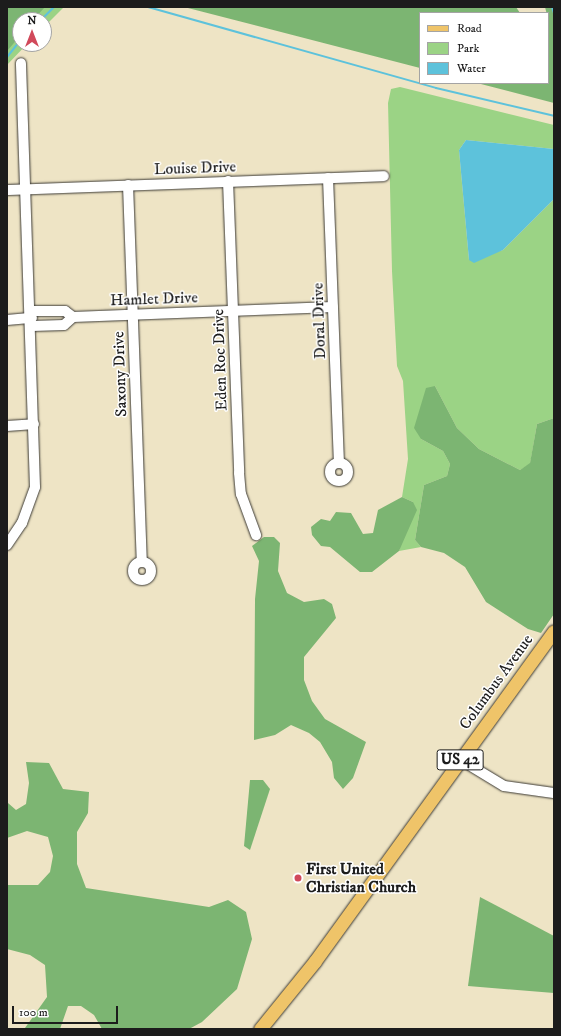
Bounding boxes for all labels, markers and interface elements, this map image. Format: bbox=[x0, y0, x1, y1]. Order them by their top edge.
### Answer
north arrow bbox=[12, 12, 52, 52]
legend bbox=[419, 12, 549, 84]
text: N bbox=[27, 14, 37, 28]
text: Road bbox=[457, 21, 482, 36]
text: Park bbox=[457, 41, 479, 56]
text: Water bbox=[457, 61, 486, 76]
street label: Louise Drive bbox=[154, 157, 236, 179]
street label: Doral Drive bbox=[308, 283, 330, 359]
street label: Hamlet Drive bbox=[110, 288, 198, 310]
street label: Eden Roc Drive bbox=[209, 309, 231, 411]
street label: Saxony Drive bbox=[109, 331, 131, 417]
street label: Columbus Avenue bbox=[455, 631, 537, 733]
road number: US 42 bbox=[436, 747, 484, 773]
place label: First United Christian Church bbox=[306, 859, 416, 897]
marker: First United Christian Church bbox=[293, 873, 303, 883]
scale bar bbox=[14, 998, 120, 1024]
text: 100 m bbox=[19, 1005, 48, 1020]

